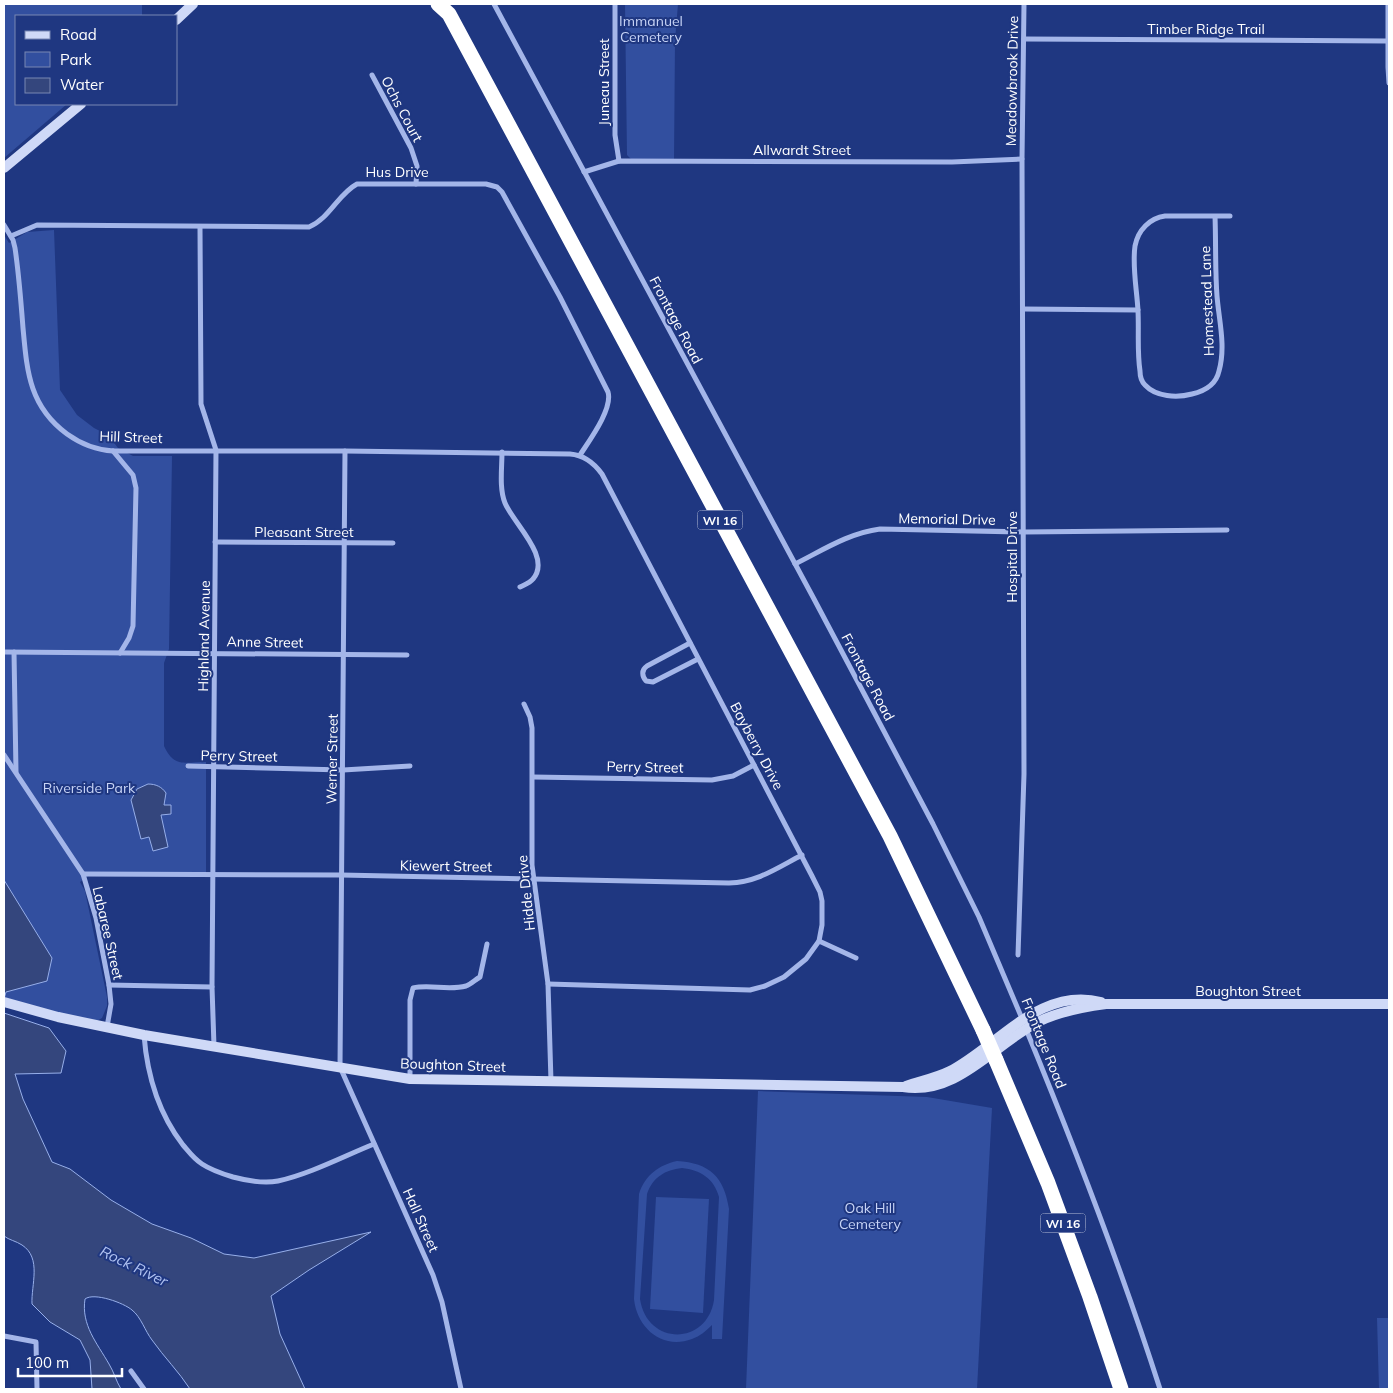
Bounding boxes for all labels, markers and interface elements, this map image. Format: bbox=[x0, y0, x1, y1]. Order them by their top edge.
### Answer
park label: Immanuel Cemetery bbox=[619, 12, 683, 46]
legend bbox=[15, 15, 178, 105]
street label: Meadowbrook Drive bbox=[1002, 16, 1022, 146]
street label: Timber Ridge Trail bbox=[1147, 20, 1265, 38]
text: Road bbox=[60, 25, 97, 44]
street label: Juneau Street bbox=[595, 38, 613, 126]
text: Park bbox=[60, 50, 92, 69]
street label: Ochs Court bbox=[377, 73, 427, 145]
text: Water bbox=[60, 75, 104, 94]
street label: Allwardt Street bbox=[753, 141, 851, 159]
street label: Hus Drive bbox=[365, 163, 429, 181]
street label: Homestead Lane bbox=[1196, 246, 1218, 356]
street label: Frontage Road bbox=[645, 273, 707, 367]
street label: Hill Street bbox=[99, 427, 163, 447]
street label: Memorial Drive bbox=[898, 509, 996, 529]
road number: WI 16 bbox=[698, 510, 742, 530]
street label: Hospital Drive bbox=[1003, 511, 1021, 603]
street label: Pleasant Street bbox=[254, 523, 354, 541]
street label: Highland Avenue bbox=[194, 580, 214, 692]
street label: Frontage Road bbox=[837, 630, 899, 724]
street label: Anne Street bbox=[227, 632, 304, 652]
street label: Bayberry Drive bbox=[726, 699, 788, 793]
street label: Werner Street bbox=[322, 713, 342, 805]
street label: Perry Street bbox=[200, 746, 278, 766]
street label: Perry Street bbox=[606, 757, 684, 777]
park label: Riverside Park bbox=[43, 779, 136, 797]
street label: Hidde Drive bbox=[513, 854, 539, 932]
street label: Kiewert Street bbox=[400, 856, 492, 876]
street label: Labaree Street bbox=[88, 884, 128, 982]
street label: Boughton Street bbox=[1195, 982, 1301, 1000]
street label: Frontage Road bbox=[1018, 995, 1070, 1091]
street label: Boughton Street bbox=[400, 1054, 506, 1076]
street label: Hall Street bbox=[399, 1185, 443, 1255]
park label: Oak Hill Cemetery bbox=[839, 1199, 902, 1233]
road number: WI 16 bbox=[1040, 1214, 1086, 1232]
water label: Rock River bbox=[97, 1241, 172, 1291]
scale bar bbox=[18, 1346, 121, 1378]
text: 100 m bbox=[25, 1353, 69, 1372]

